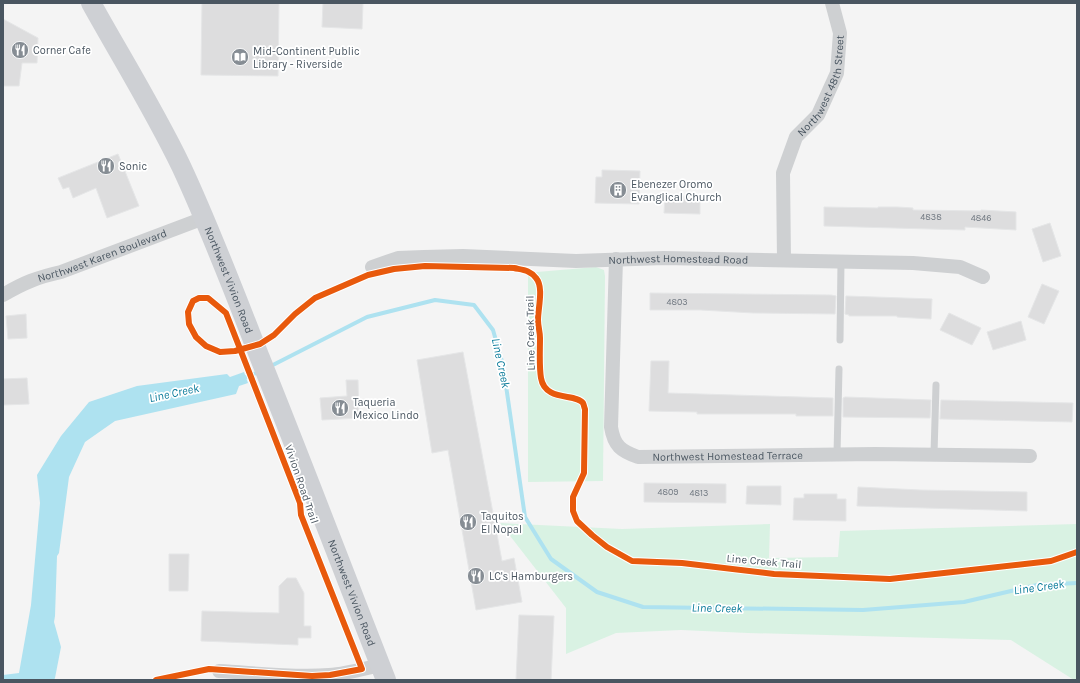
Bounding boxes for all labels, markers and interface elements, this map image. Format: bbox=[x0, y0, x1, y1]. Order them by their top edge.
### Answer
street label: Northwest 48th Street bbox=[795, 35, 847, 139]
restaurant icon: Corner Cafe bbox=[10, 40, 30, 60]
place label: Corner Cafe bbox=[33, 44, 91, 57]
place label: Mid-Continent Public Library - Riverside bbox=[253, 45, 360, 71]
library icon: Mid-Continent Public Library - Riverside bbox=[230, 47, 250, 67]
restaurant icon: Sonic bbox=[96, 156, 116, 176]
place label: Sonic bbox=[119, 160, 148, 173]
place label: Ebenezer Oromo Evanglical Church bbox=[631, 178, 722, 204]
building icon: Ebenezer Oromo Evanglical Church bbox=[608, 180, 628, 200]
house number: 4838 bbox=[920, 212, 942, 222]
house number: 4846 bbox=[971, 213, 991, 223]
street label: Northwest Vivion Road bbox=[202, 225, 256, 335]
street label: Northwest Karen Boulevard bbox=[36, 227, 169, 285]
street label: Northwest Homestead Road bbox=[608, 252, 748, 267]
street label: Line Creek Trail bbox=[523, 295, 538, 371]
house number: 4803 bbox=[666, 297, 688, 307]
water label: Line Creek bbox=[489, 337, 513, 390]
water label: Line Creek bbox=[148, 381, 201, 405]
place label: Taqueria Mexico Lindo bbox=[353, 396, 419, 422]
restaurant icon: Taqueria Mexico Lindo bbox=[330, 398, 350, 418]
street label: Vivion Road Trail bbox=[282, 443, 321, 525]
street label: Northwest Homestead Terrace bbox=[652, 449, 803, 464]
house number: 4809 bbox=[657, 487, 679, 497]
house number: 4813 bbox=[690, 488, 708, 498]
place label: Taquitos El Nopal bbox=[481, 510, 524, 536]
restaurant icon: Taquitos El Nopal bbox=[458, 512, 478, 532]
street label: Northwest Vivion Road bbox=[325, 538, 378, 648]
street label: Line Creek Trail bbox=[726, 552, 802, 571]
restaurant icon: LC's Hamburgers bbox=[466, 566, 486, 586]
place label: LC's Hamburgers bbox=[489, 570, 573, 583]
water label: Line Creek bbox=[1013, 576, 1066, 597]
water label: Line Creek bbox=[691, 601, 743, 615]

